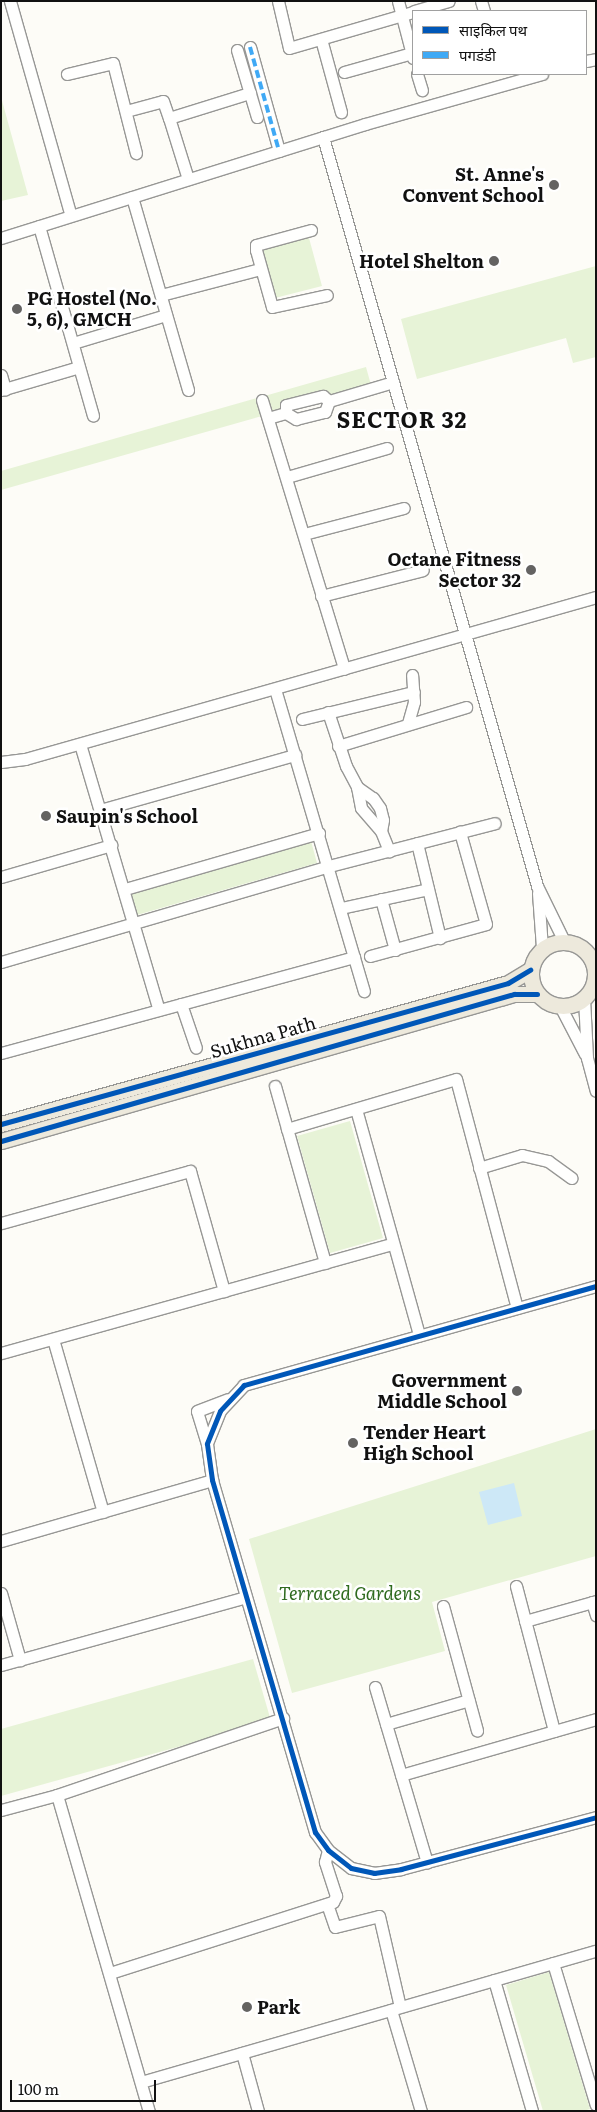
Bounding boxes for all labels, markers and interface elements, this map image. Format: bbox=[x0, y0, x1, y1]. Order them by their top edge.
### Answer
legend bbox=[412, 10, 587, 75]
text: साइकिल पथ bbox=[459, 18, 527, 41]
text: पगडंडी bbox=[459, 43, 496, 66]
place label: St. Anne's Convent School bbox=[402, 164, 544, 206]
marker: St. Anne's Convent School bbox=[548, 179, 560, 191]
place label: Hotel Shelton bbox=[359, 250, 484, 272]
marker: Hotel Shelton bbox=[488, 255, 500, 267]
place label: PG Hostel (No. 5, 6), GMCH bbox=[27, 288, 157, 330]
marker: PG Hostel (No. 5, 6), GMCH bbox=[11, 303, 23, 315]
district label: SECTOR 32 bbox=[336, 406, 468, 432]
place label: Octane Fitness Sector 32 bbox=[387, 549, 521, 592]
marker: Octane Fitness Sector 32 bbox=[525, 564, 537, 576]
place label: Saupin's School bbox=[56, 805, 198, 827]
marker: Saupin's School bbox=[40, 810, 52, 822]
street label: Sukhna Path bbox=[208, 1012, 318, 1062]
place label: Government Middle School bbox=[377, 1370, 507, 1412]
marker: Government Middle School bbox=[511, 1385, 523, 1397]
place label: Tender Heart High School bbox=[363, 1422, 486, 1465]
marker: Tender Heart High School bbox=[347, 1437, 359, 1449]
park label: Terraced Gardens bbox=[279, 1582, 421, 1604]
place label: Park bbox=[257, 1996, 300, 2018]
marker: Park bbox=[241, 2001, 253, 2013]
scale bar bbox=[12, 2070, 159, 2102]
text: 100 m bbox=[18, 2077, 59, 2100]

